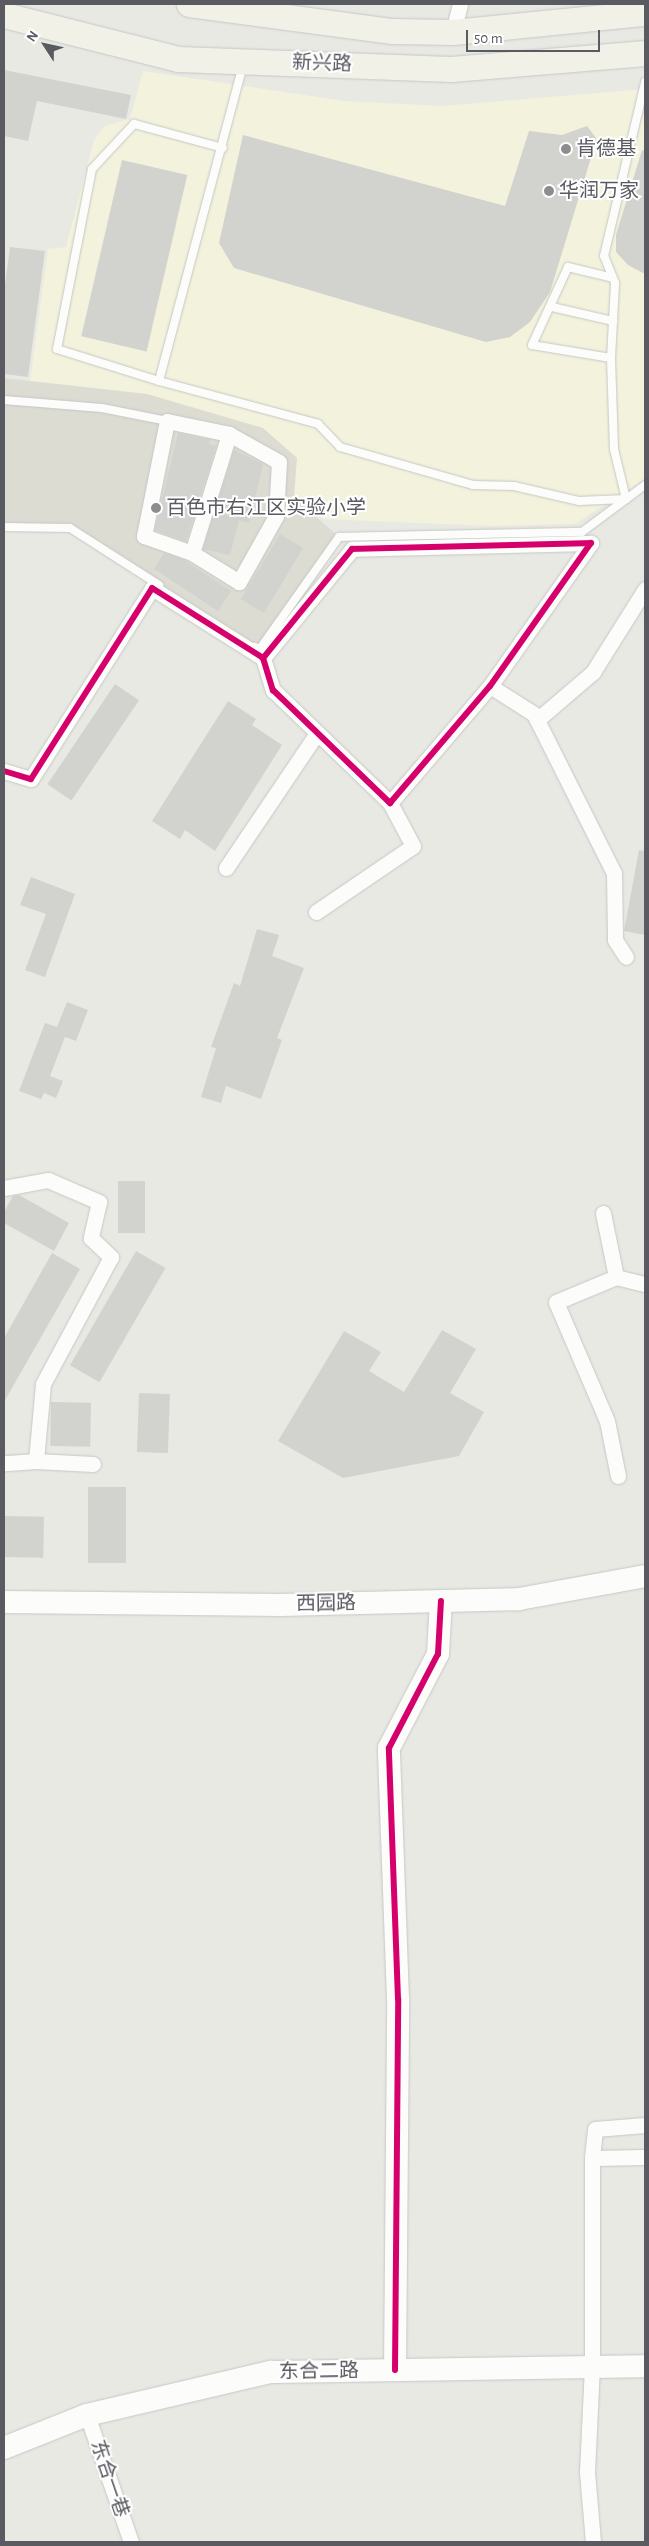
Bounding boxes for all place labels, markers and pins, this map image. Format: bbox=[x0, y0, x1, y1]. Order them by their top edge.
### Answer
place label: 肯德基 bbox=[576, 137, 636, 161]
marker: 肯德基 bbox=[560, 143, 572, 155]
place label: 华润万家 bbox=[559, 179, 639, 203]
marker: 华润万家 bbox=[543, 185, 555, 197]
place label: 百色市右江区实验小学 bbox=[166, 496, 366, 520]
marker: 百色市右江区实验小学 bbox=[150, 502, 162, 514]

